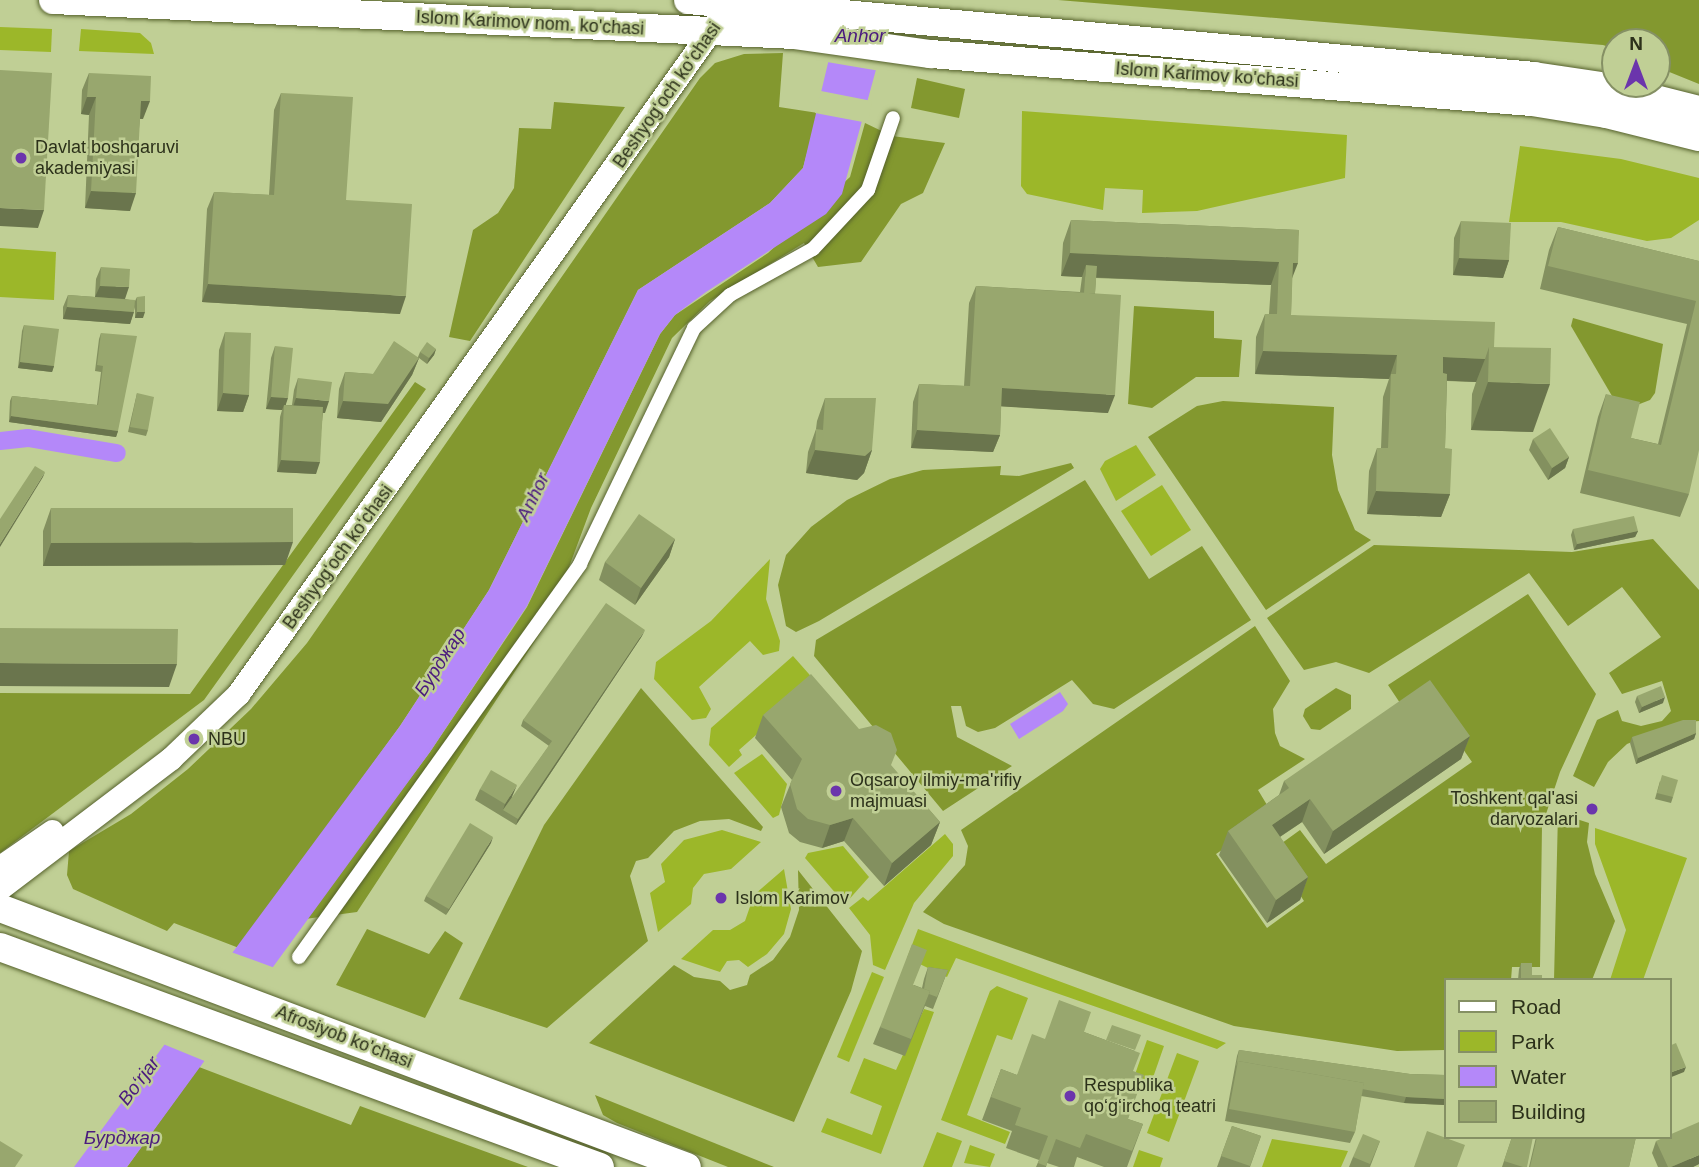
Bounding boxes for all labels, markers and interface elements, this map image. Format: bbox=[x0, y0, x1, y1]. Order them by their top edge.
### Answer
street label: Islom Karimov nom. ko'chasi bbox=[415, 6, 645, 40]
street label: Beshyogʻoch koʻchasi bbox=[609, 18, 725, 172]
water label: Anhor bbox=[835, 25, 885, 47]
north arrow bbox=[1601, 28, 1671, 98]
text: N bbox=[1629, 33, 1643, 54]
street label: Islom Karimov ko'chasi bbox=[1115, 58, 1299, 92]
place label: Davlat boshqaruvi akademiyasi bbox=[35, 137, 179, 180]
marker: Davlat boshqaruvi akademiyasi bbox=[13, 150, 29, 166]
water label: Anhor bbox=[512, 469, 554, 525]
street label: Beshyogʻoch koʻchasi bbox=[278, 481, 398, 633]
water label: Бурджар bbox=[410, 624, 470, 700]
place label: NBU bbox=[208, 728, 246, 750]
marker: NBU bbox=[186, 731, 202, 747]
place label: Oqsaroy ilmiy-ma'rifiy majmuasi bbox=[850, 770, 1021, 812]
marker: Oqsaroy ilmiy-ma'rifiy majmuasi bbox=[828, 783, 844, 799]
place label: Toshkent qal'asi darvozalari bbox=[1450, 788, 1578, 830]
marker: Toshkent qal'asi darvozalari bbox=[1584, 801, 1600, 817]
place label: Islom Karimov bbox=[735, 887, 849, 909]
marker: Islom Karimov bbox=[713, 890, 729, 906]
legend bbox=[1444, 978, 1671, 1139]
text: Road bbox=[1511, 995, 1561, 1018]
street label: Afrosiyob ko'chasi bbox=[273, 1001, 415, 1073]
text: Park bbox=[1511, 1030, 1554, 1053]
water label: Bo‘rjar bbox=[113, 1052, 165, 1110]
text: Water bbox=[1511, 1065, 1566, 1088]
place label: Respublika qo‘g‘irchoq teatri bbox=[1084, 1075, 1216, 1118]
marker: Respublika qo‘g‘irchoq teatri bbox=[1062, 1088, 1078, 1104]
text: Building bbox=[1511, 1100, 1586, 1123]
water label: Бурджар bbox=[84, 1127, 160, 1149]

